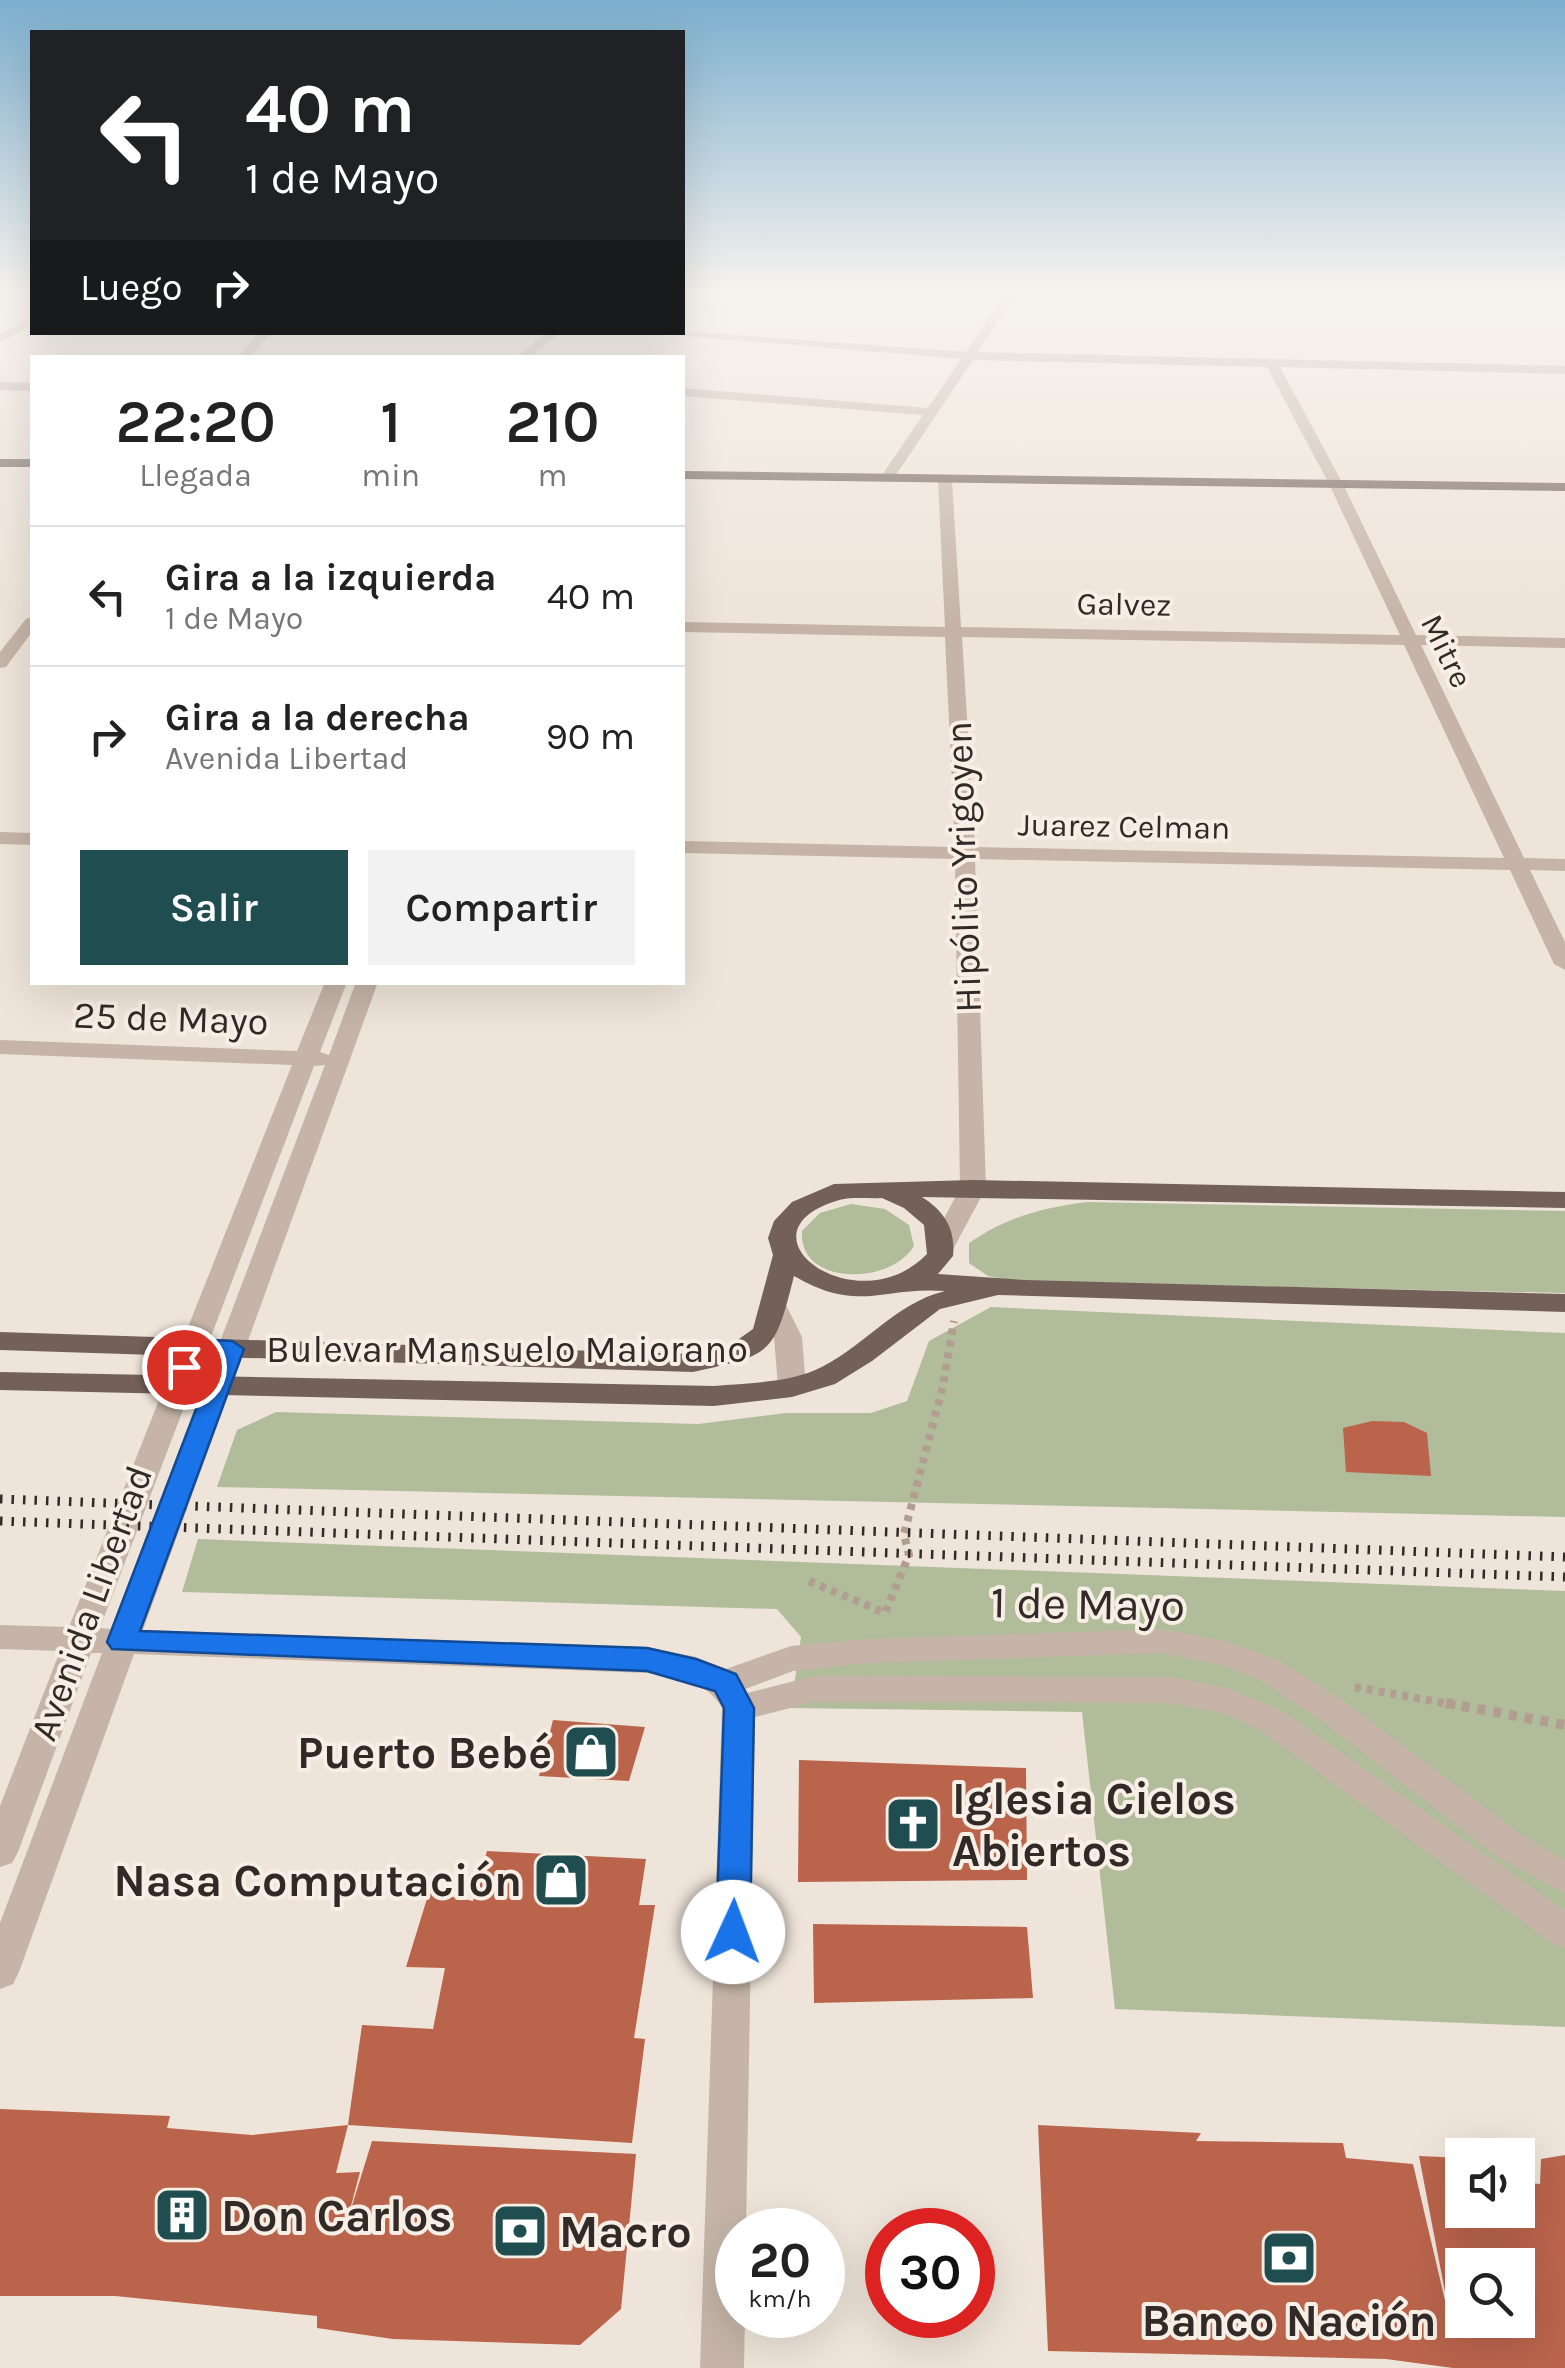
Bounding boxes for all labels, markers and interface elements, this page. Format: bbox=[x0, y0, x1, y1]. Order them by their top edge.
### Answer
text: 40 m bbox=[245, 68, 415, 150]
icon: left bbox=[80, 70, 210, 200]
text: 1 de Mayo bbox=[245, 152, 439, 204]
icon: right bbox=[203, 260, 258, 315]
text: Luego bbox=[80, 265, 183, 310]
text: 22:20 bbox=[115, 387, 276, 457]
text: 1 bbox=[380, 387, 401, 457]
text: 210 bbox=[505, 387, 600, 457]
text: Llegada bbox=[139, 457, 252, 494]
text: min bbox=[361, 457, 420, 494]
text: m bbox=[538, 457, 567, 494]
text: Gira a la izquierda bbox=[165, 555, 497, 600]
icon: left bbox=[80, 569, 135, 624]
text: 40 m bbox=[547, 574, 635, 619]
street label: Galvez bbox=[1076, 585, 1172, 624]
text: 1 de Mayo bbox=[165, 600, 303, 637]
street label: Mitre bbox=[1413, 609, 1480, 694]
text: Gira a la derecha bbox=[165, 695, 470, 740]
icon: right bbox=[80, 709, 135, 764]
text: 90 m bbox=[546, 714, 635, 759]
street label: Hipólito Yrigoyen bbox=[936, 721, 991, 1013]
text: Avenida Libertad bbox=[165, 740, 408, 777]
street label: Juarez Celman bbox=[1017, 806, 1231, 847]
button: Salir bbox=[80, 850, 348, 965]
button: Compartir bbox=[368, 850, 635, 965]
street label: 25 de Mayo bbox=[73, 993, 269, 1044]
pin bbox=[142, 1325, 227, 1410]
street label: Bulevar Mansuelo Maiorano bbox=[266, 1327, 748, 1372]
icon: arrive bbox=[157, 1340, 212, 1395]
street label: Avenida Libertad bbox=[21, 1460, 162, 1747]
street label: 1 de Mayo bbox=[990, 1576, 1186, 1633]
shop icon: Puerto Bebé bbox=[561, 1722, 621, 1782]
place label: Puerto Bebé bbox=[297, 1727, 552, 1779]
place label: Iglesia Cielos Abiertos bbox=[952, 1773, 1236, 1877]
church icon: Iglesia Cielos Abiertos bbox=[883, 1794, 943, 1854]
shop icon: Nasa Computación bbox=[531, 1850, 591, 1910]
place label: Nasa Computación bbox=[113, 1855, 522, 1907]
position arrow bbox=[681, 1880, 785, 1984]
map controls bbox=[1445, 2138, 1535, 2338]
button: sound bbox=[1445, 2138, 1535, 2228]
building icon: Don Carlos bbox=[152, 2185, 212, 2245]
place label: Don Carlos bbox=[221, 2190, 452, 2242]
bank icon: Macro bbox=[490, 2201, 550, 2261]
place label: Macro bbox=[559, 2206, 692, 2258]
speed limit sign: 30 bbox=[865, 2208, 995, 2338]
bank icon: Banco Nación bbox=[1259, 2228, 1319, 2288]
text: 20 bbox=[749, 2231, 811, 2290]
button: search bbox=[1445, 2248, 1535, 2338]
text: km/h bbox=[748, 2284, 812, 2313]
place label: Banco Nación bbox=[1142, 2295, 1436, 2347]

